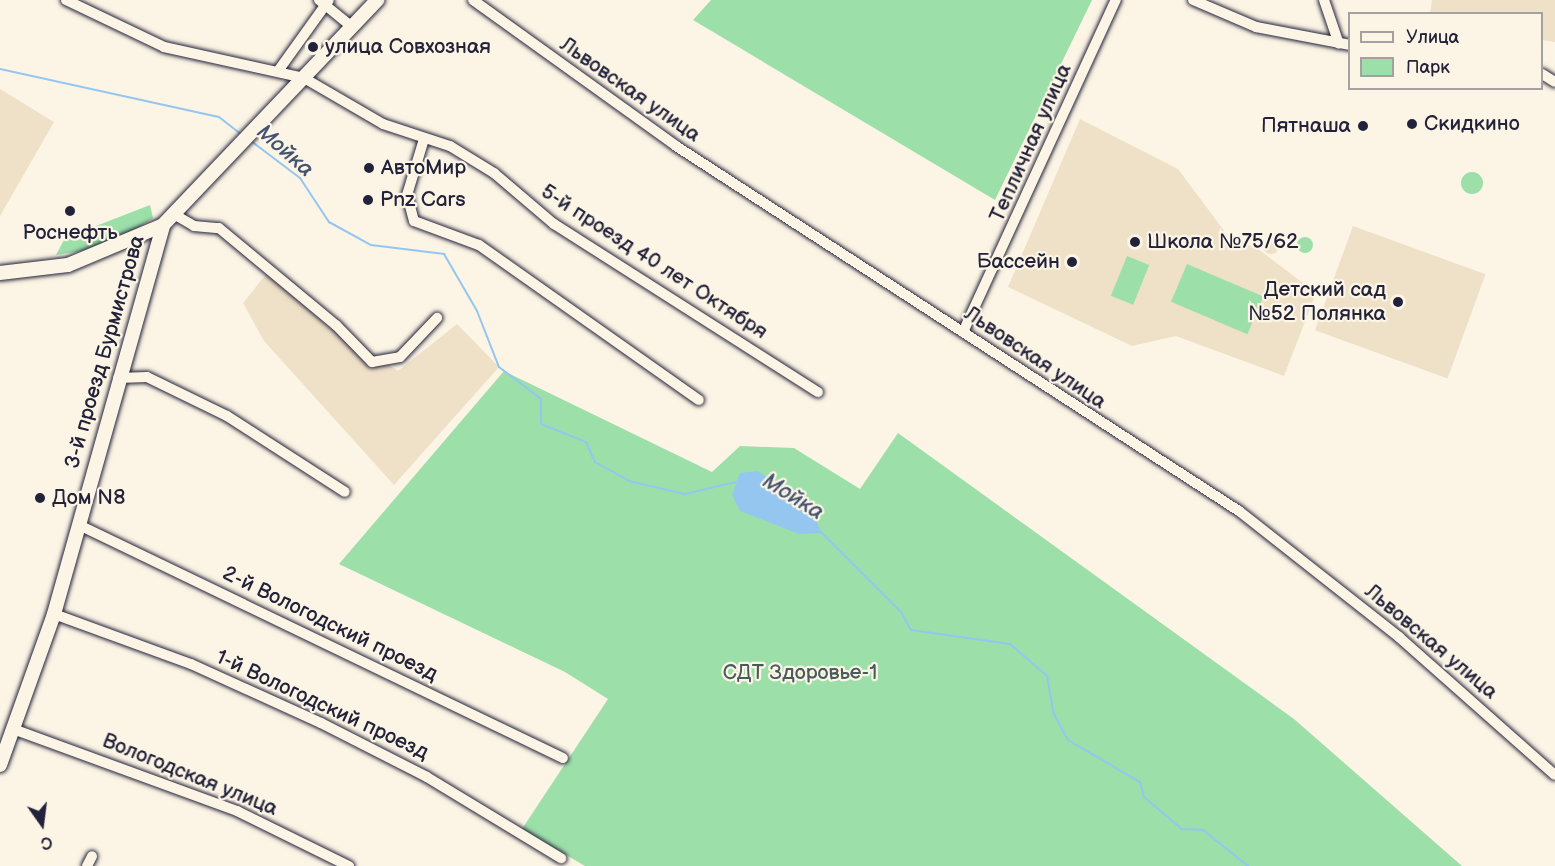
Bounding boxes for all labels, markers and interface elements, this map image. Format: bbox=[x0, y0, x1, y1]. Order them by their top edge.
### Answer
legend bbox=[1348, 12, 1543, 90]
text: Улица bbox=[1406, 27, 1459, 48]
street label: Львовская улица bbox=[555, 32, 705, 148]
place label: улица Совхозная bbox=[325, 34, 491, 60]
marker: улица Совхозная bbox=[306, 40, 320, 54]
text: Парк bbox=[1406, 57, 1450, 78]
street label: Тепличная улица bbox=[985, 60, 1077, 226]
place label: Скидкино bbox=[1424, 111, 1520, 137]
place label: Пятнаша bbox=[1261, 113, 1351, 139]
marker: Скидкино bbox=[1405, 117, 1419, 131]
water label: Мойка bbox=[251, 119, 319, 183]
marker: Пятнаша bbox=[1356, 119, 1370, 133]
place label: АвтоМир bbox=[381, 155, 466, 181]
marker: АвтоМир bbox=[362, 161, 376, 175]
street label: 5-й проезд 40 лет Октября bbox=[536, 179, 772, 345]
place label: Pnz Cars bbox=[380, 187, 466, 213]
marker: Pnz Cars bbox=[361, 193, 375, 207]
marker: Роснефть bbox=[63, 204, 77, 218]
place label: Роснефть bbox=[22, 220, 118, 246]
place label: Школа №75/62 bbox=[1147, 229, 1298, 255]
street label: 3-й проезд Бурмистрова bbox=[60, 233, 150, 471]
marker: Школа №75/62 bbox=[1128, 235, 1142, 249]
place label: Бассейн bbox=[977, 249, 1060, 275]
marker: Бассейн bbox=[1065, 255, 1079, 269]
place label: Детский сад №52 Полянка bbox=[1248, 277, 1386, 327]
marker: Детский сад №52 Полянка bbox=[1391, 295, 1405, 309]
street label: Львовская улица bbox=[959, 301, 1111, 415]
water label: Мойка bbox=[758, 468, 828, 526]
place label: Дом N8 bbox=[52, 485, 125, 511]
marker: Дом N8 bbox=[33, 491, 47, 505]
street label: 2-й Вологодский проезд bbox=[218, 561, 442, 687]
street label: Львовская улица bbox=[1359, 579, 1503, 705]
street label: 1-й Вологодский проезд bbox=[212, 645, 432, 765]
park label: СДТ Здоровье-1 bbox=[723, 660, 877, 686]
street label: Вологодская улица bbox=[99, 728, 281, 822]
north arrow bbox=[12, 794, 72, 854]
text: С bbox=[39, 831, 54, 853]

